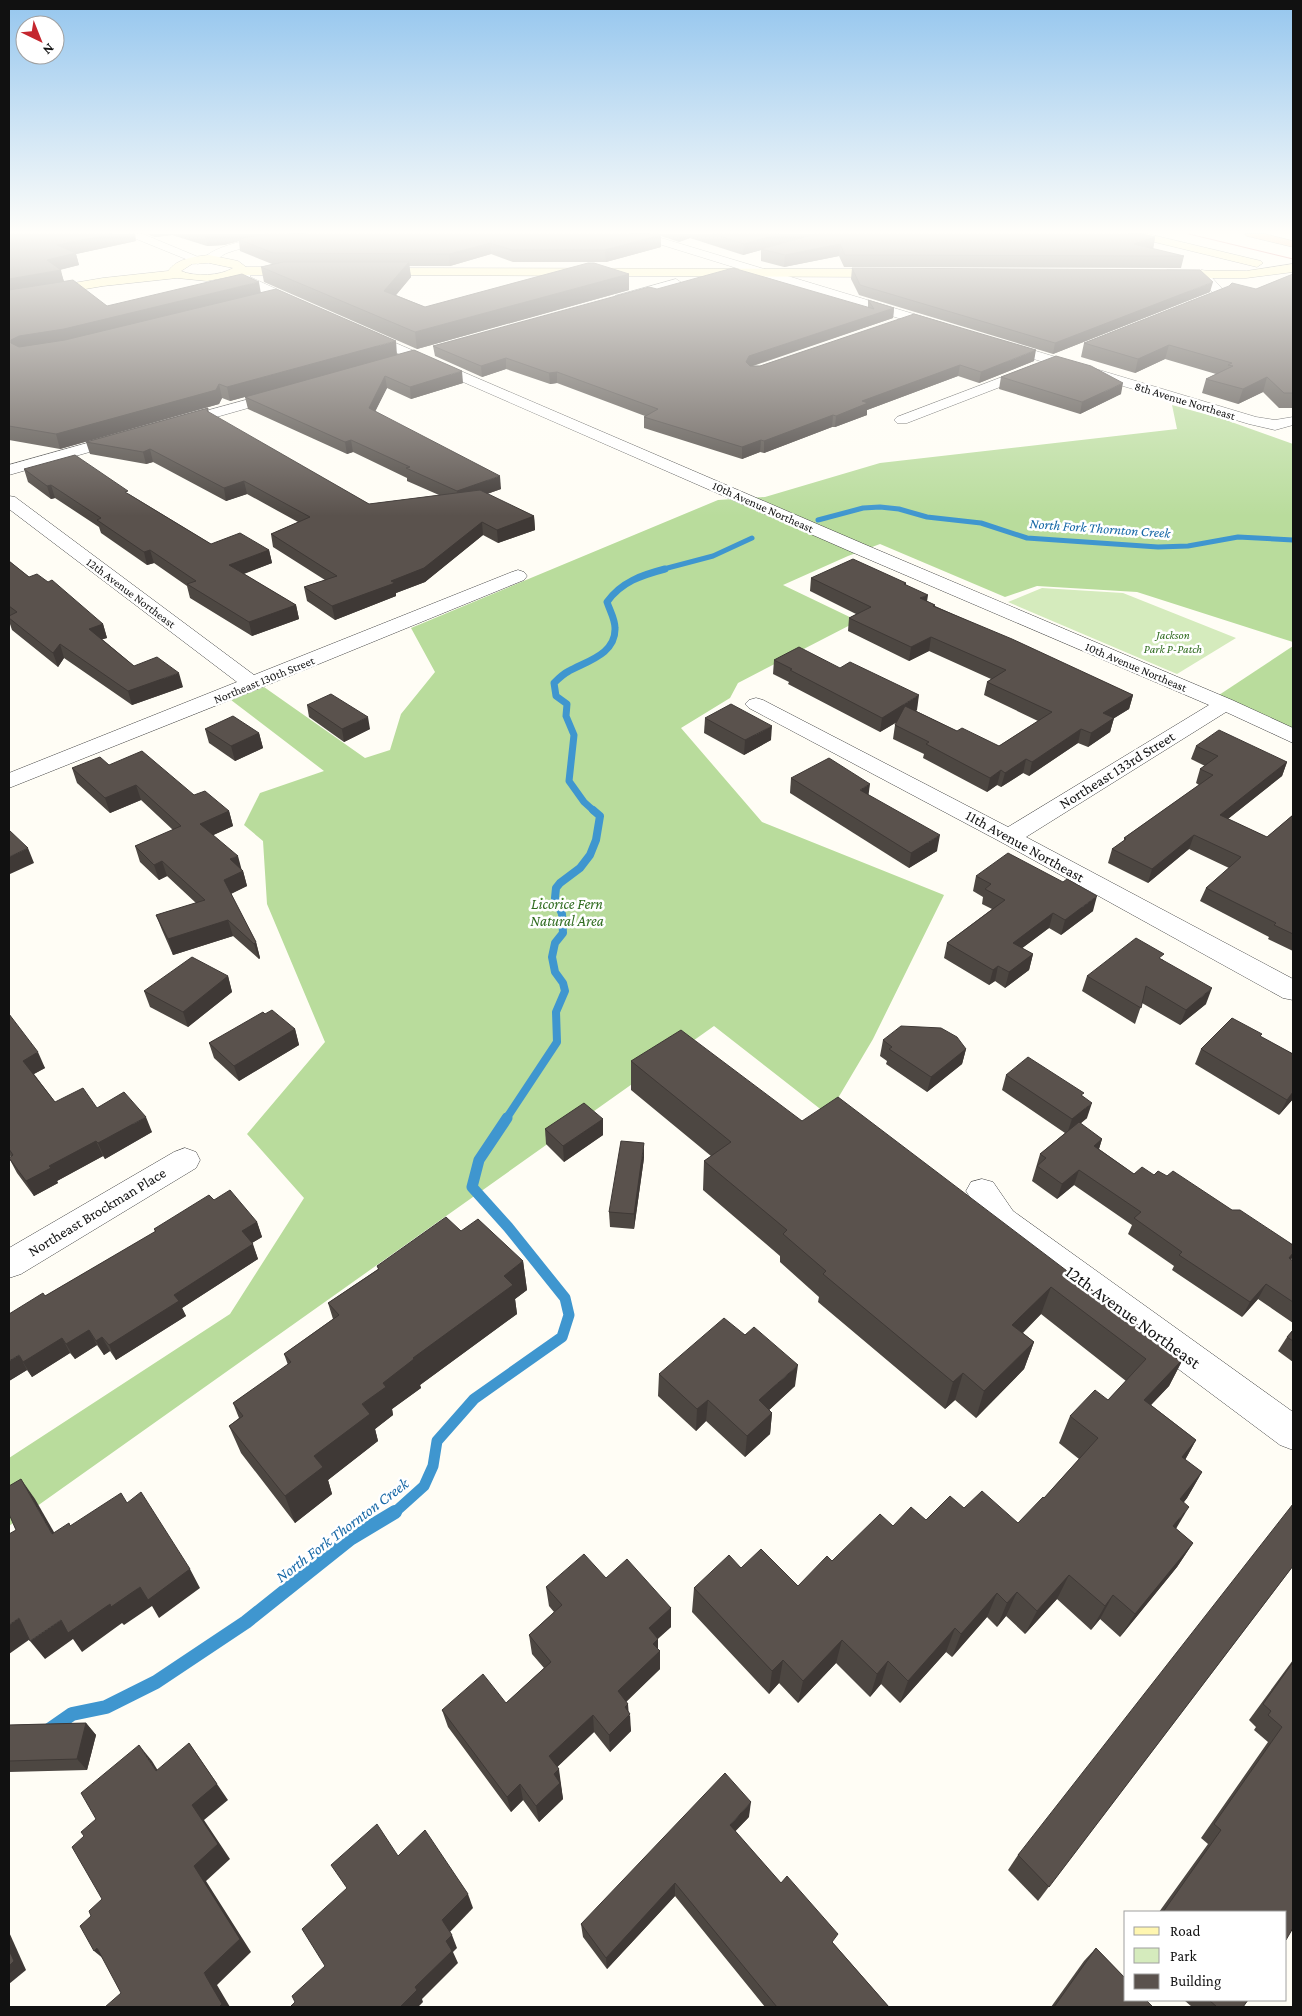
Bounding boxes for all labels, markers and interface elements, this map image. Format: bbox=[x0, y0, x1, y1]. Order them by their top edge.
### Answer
north arrow bbox=[15, 15, 65, 65]
text: N bbox=[40, 40, 58, 59]
street label: 8th Avenue Northeast bbox=[1133, 379, 1238, 423]
street label: 10th Avenue Northeast bbox=[710, 478, 817, 536]
water label: North Fork Thornton Creek bbox=[1029, 515, 1172, 541]
street label: 12th Avenue Northeast bbox=[84, 555, 179, 632]
park label: Jackson Park P-Patch bbox=[1144, 628, 1202, 656]
street label: 10th Avenue Northeast bbox=[1083, 639, 1190, 695]
street label: Northeast 130th Street bbox=[212, 653, 317, 707]
street label: Northeast 133rd Street bbox=[1056, 727, 1178, 812]
street label: 11th Avenue Northeast bbox=[963, 807, 1088, 886]
park label: Licorice Fern Natural Area bbox=[530, 896, 604, 929]
street label: Northeast Brockman Place bbox=[25, 1164, 169, 1259]
street label: 12th Avenue Northeast bbox=[1062, 1261, 1205, 1373]
water label: North Fork Thornton Creek bbox=[272, 1474, 412, 1585]
legend bbox=[1124, 1911, 1287, 2001]
text: Road bbox=[1170, 1923, 1201, 1939]
text: Park bbox=[1170, 1948, 1197, 1964]
text: Building bbox=[1170, 1973, 1221, 1990]

